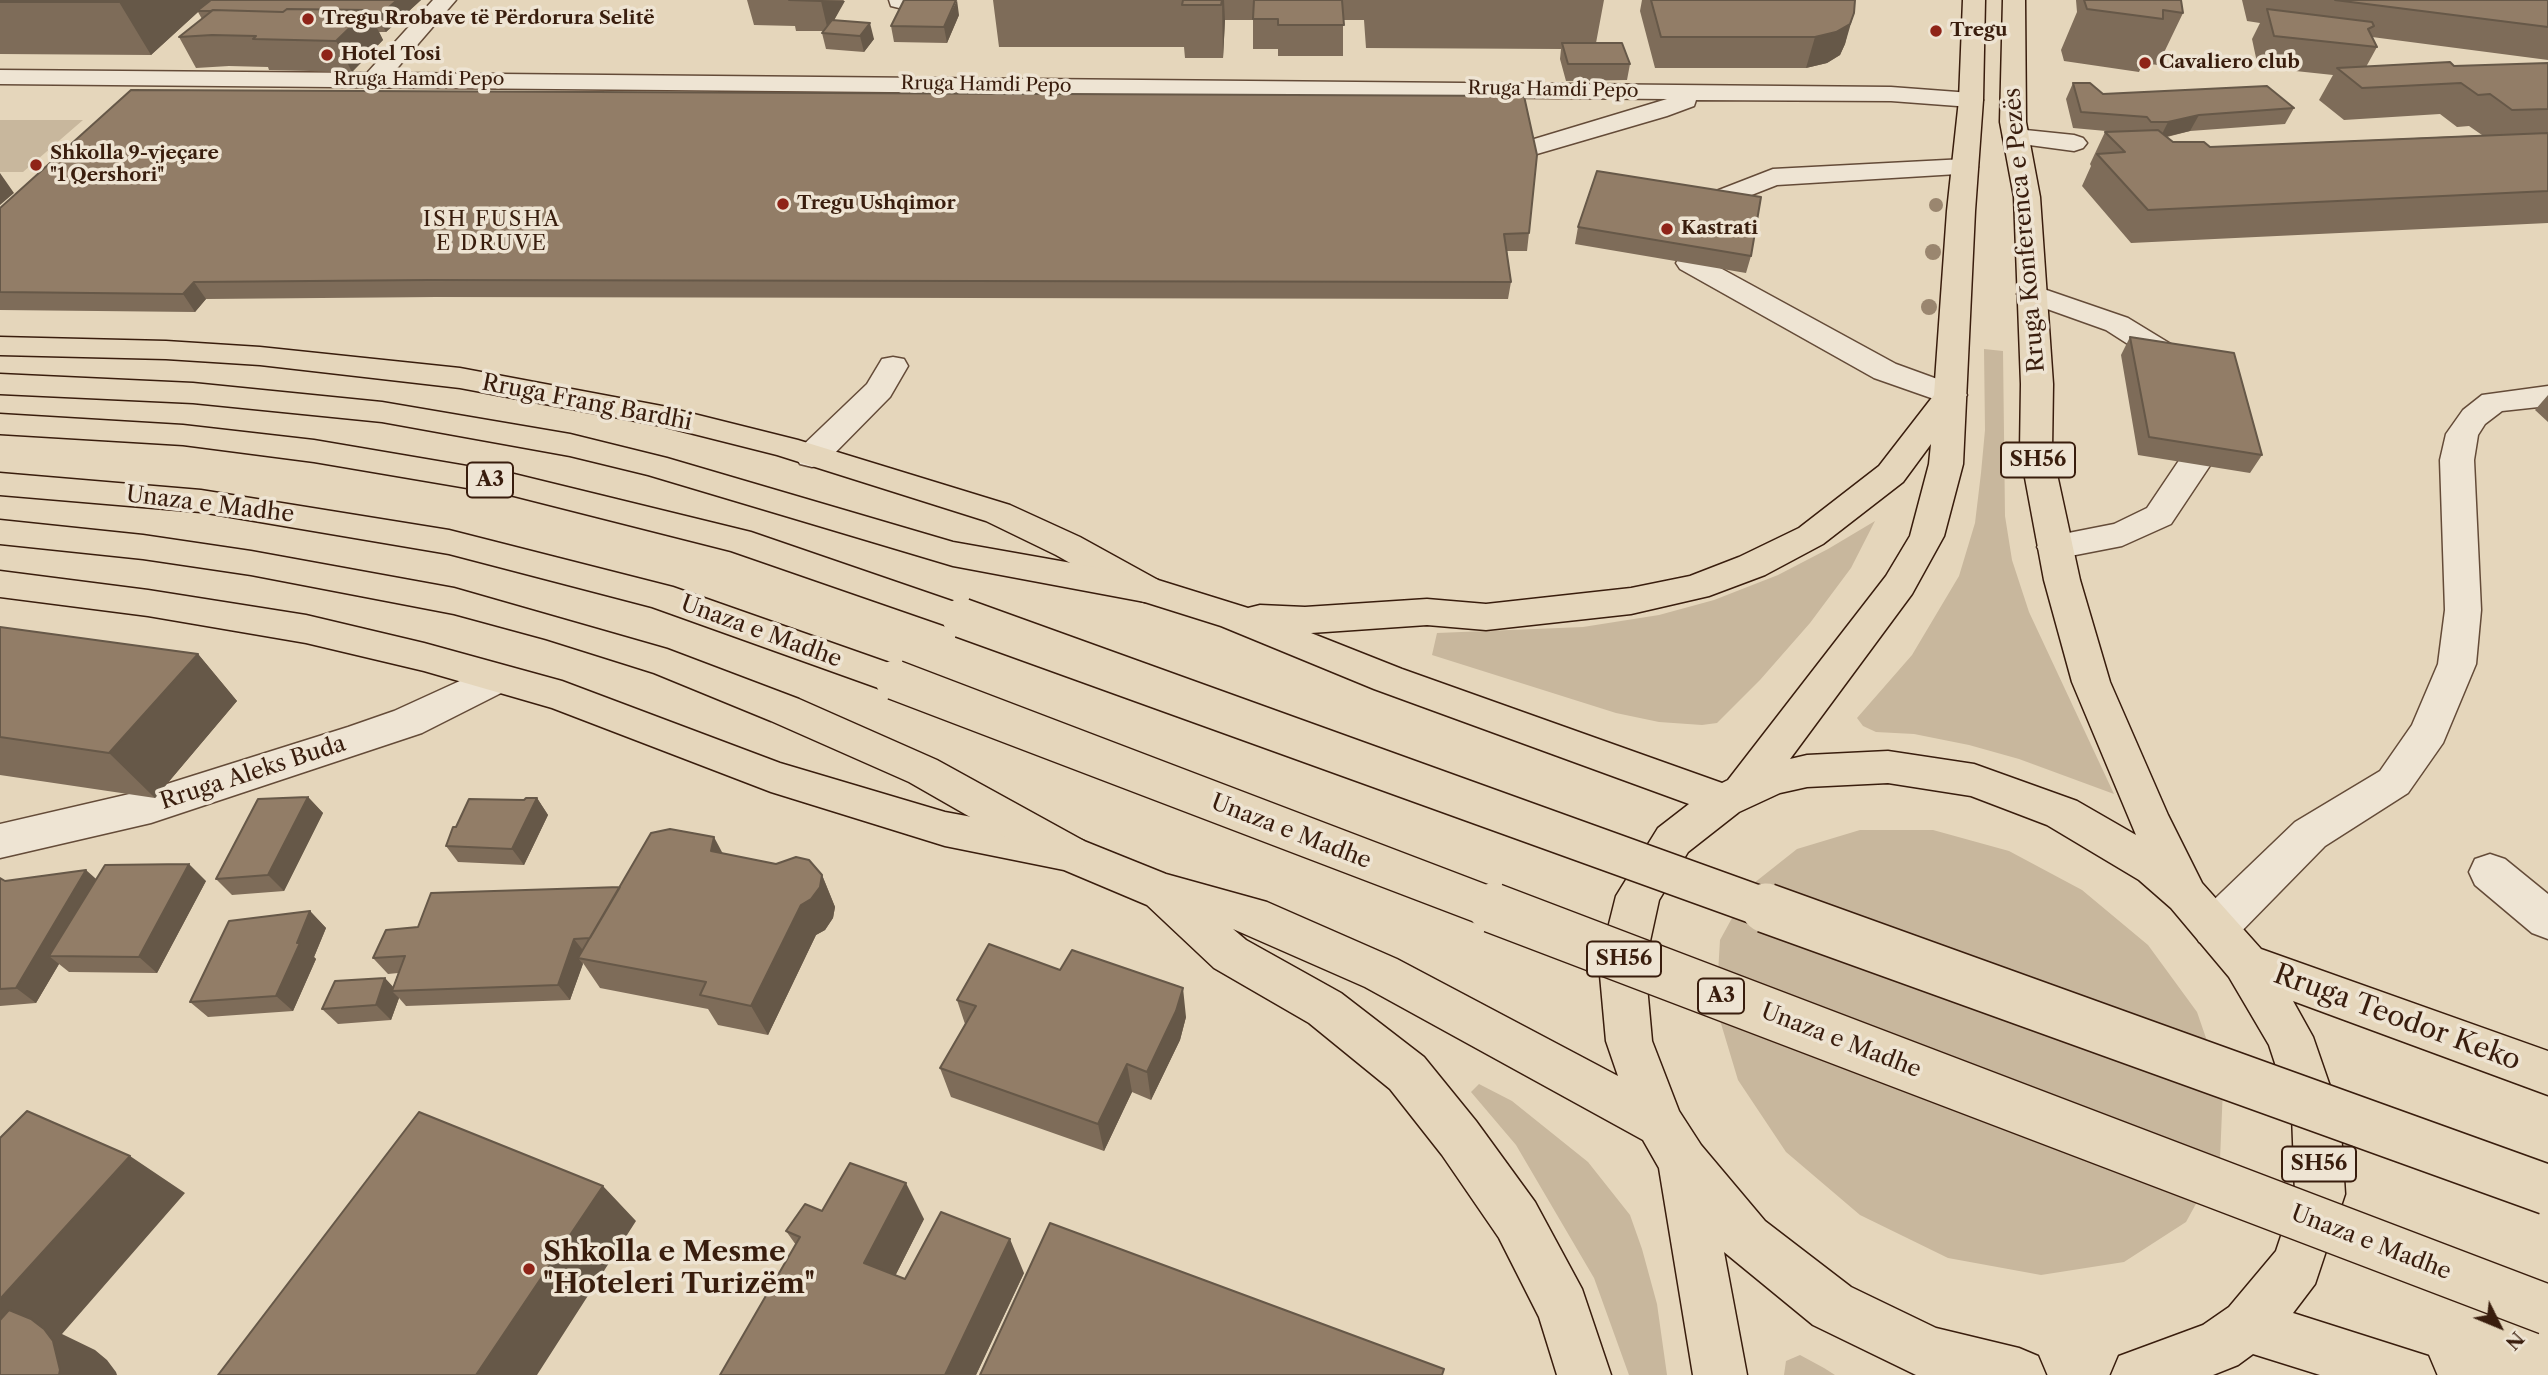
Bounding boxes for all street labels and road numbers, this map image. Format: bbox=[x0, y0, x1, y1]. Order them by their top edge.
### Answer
street label: Rruga Hamdi Pepo bbox=[334, 69, 504, 91]
street label: Rruga Hamdi Pepo bbox=[900, 72, 1072, 98]
street label: Rruga Hamdi Pepo bbox=[1467, 77, 1639, 103]
street label: Rruga Konferenca e Pezës bbox=[1999, 87, 2051, 373]
street label: Rruga Frang Bardhi bbox=[480, 369, 694, 437]
road number: SH56 bbox=[2001, 442, 2075, 477]
road number: A3 bbox=[467, 462, 513, 498]
street label: Unaza e Madhe bbox=[124, 481, 296, 529]
street label: Unaza e Madhe bbox=[677, 590, 845, 674]
street label: Rruga Aleks Buda bbox=[157, 730, 349, 816]
street label: Unaza e Madhe bbox=[1207, 789, 1375, 875]
road number: SH56 bbox=[1587, 942, 1661, 976]
street label: Rruga Teodor Keko bbox=[2269, 958, 2525, 1078]
road number: A3 bbox=[1698, 978, 1744, 1014]
street label: Unaza e Madhe bbox=[1757, 998, 1925, 1084]
road number: SH56 bbox=[2282, 1146, 2356, 1182]
street label: Unaza e Madhe bbox=[2287, 1200, 2455, 1286]

